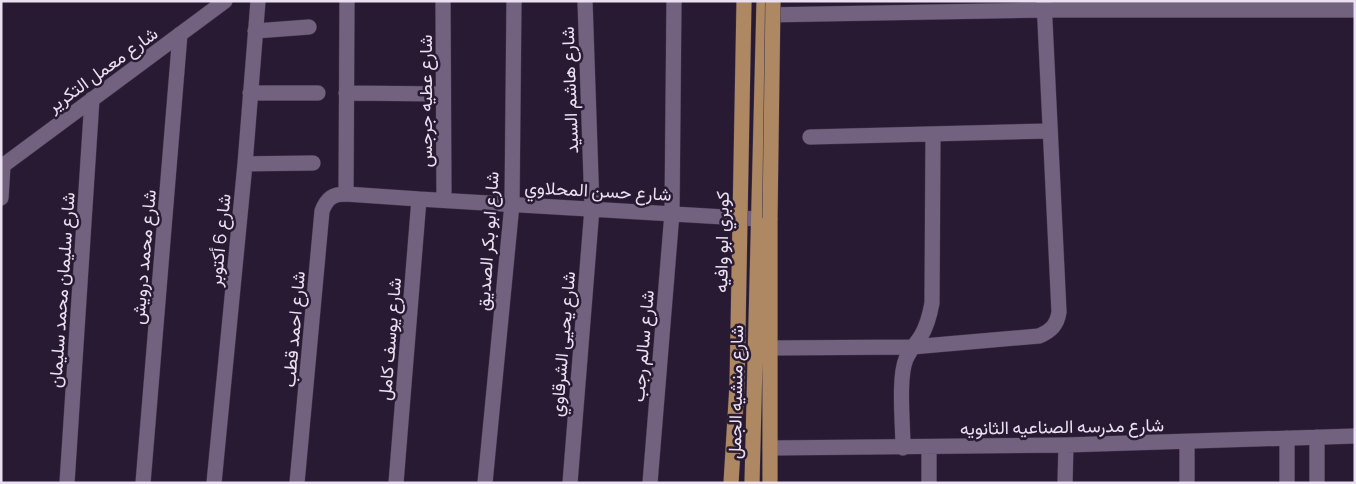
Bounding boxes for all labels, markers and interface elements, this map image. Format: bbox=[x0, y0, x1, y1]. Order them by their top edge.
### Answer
street label: شارع معمل التكرير bbox=[41, 21, 163, 119]
street label: شارع هاشم السيد bbox=[555, 26, 584, 154]
street label: شارع عطيه جرجس bbox=[413, 35, 438, 167]
street label: شارع ابو بكر الصديق bbox=[470, 170, 505, 312]
street label: شارع حسن المحلاوي bbox=[524, 174, 672, 210]
street label: شارع محمد درويش bbox=[125, 188, 162, 326]
street label: شارع سليمان محمد سليمان bbox=[42, 191, 81, 389]
street label: كوبري ابو وافيه bbox=[708, 191, 738, 293]
street label: شارع 6 أكتوبر bbox=[202, 192, 237, 289]
street label: شارع احمد قطب bbox=[276, 270, 311, 388]
street label: شارع يحيى الشرقاوي bbox=[544, 270, 584, 418]
street label: شارع يوسف كامل bbox=[372, 277, 407, 402]
street label: شارع سالم رجب bbox=[625, 289, 660, 403]
street label: شارع منشيه الجمل bbox=[722, 325, 749, 459]
street label: شارع مدرسه الصناعيه الثانويه bbox=[960, 412, 1164, 441]

